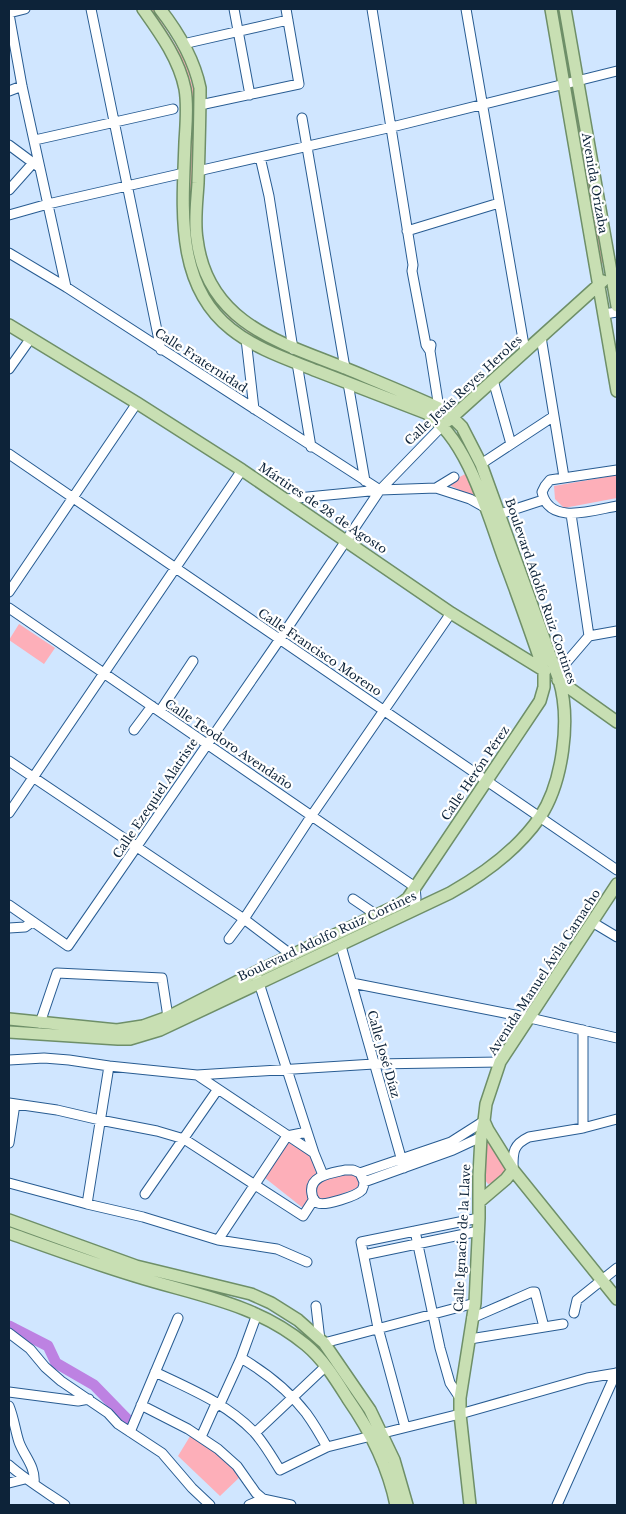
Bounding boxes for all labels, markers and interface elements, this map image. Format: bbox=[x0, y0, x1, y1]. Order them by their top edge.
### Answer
street label: Avenida Orizaba bbox=[579, 131, 611, 235]
street label: Calle Fraternidad bbox=[152, 325, 250, 395]
street label: Calle Jesús Reyes Heroles bbox=[401, 332, 525, 448]
street label: Mártires de 28 de Agosto bbox=[256, 459, 390, 557]
street label: Boulevard Adolfo Ruiz Cortines bbox=[502, 496, 580, 686]
street label: Calle Francisco Moreno bbox=[255, 605, 385, 699]
street label: Calle Teodoro Avendaño bbox=[162, 696, 296, 793]
street label: Calle Herón Pérez bbox=[438, 722, 512, 823]
street label: Calle Ezequiel Alatriste bbox=[109, 735, 201, 861]
street label: Avenida Manuel Ávila Camacho bbox=[483, 886, 603, 1059]
street label: Boulevard Adolfo Ruiz Cortines bbox=[235, 888, 419, 984]
street label: Calle José Díaz bbox=[364, 1008, 404, 1100]
street label: Calle Ignacio de la Llave bbox=[451, 1163, 473, 1312]

